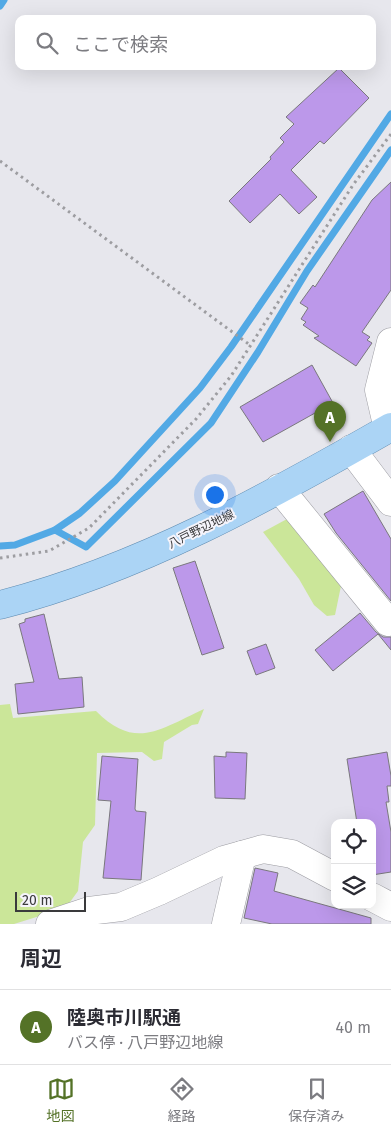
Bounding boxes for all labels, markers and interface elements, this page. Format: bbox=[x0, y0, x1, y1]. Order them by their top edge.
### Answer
search box bbox=[15, 15, 376, 70]
icon: search bbox=[33, 29, 61, 57]
text: ここで検索 bbox=[73, 33, 168, 56]
pin: A bbox=[314, 401, 346, 442]
your location bbox=[202, 482, 228, 508]
street label: 八戸野辺地線 bbox=[166, 507, 236, 551]
map controls bbox=[331, 819, 376, 909]
button: locate bbox=[331, 819, 376, 864]
button: layers bbox=[331, 864, 376, 909]
scale bar bbox=[15, 889, 86, 912]
text: 20 m bbox=[22, 892, 52, 909]
text: 周辺 bbox=[20, 946, 62, 972]
text: 陸奥市川駅通 bbox=[67, 1006, 181, 1029]
text: A bbox=[31, 1018, 41, 1037]
text: 40 m bbox=[336, 1018, 371, 1037]
text: バス停 · 八戸野辺地線 bbox=[67, 1033, 223, 1052]
tab: 地図 bbox=[47, 1075, 75, 1125]
tab: 経路 bbox=[168, 1075, 196, 1125]
tab: 保存済み bbox=[289, 1075, 345, 1125]

